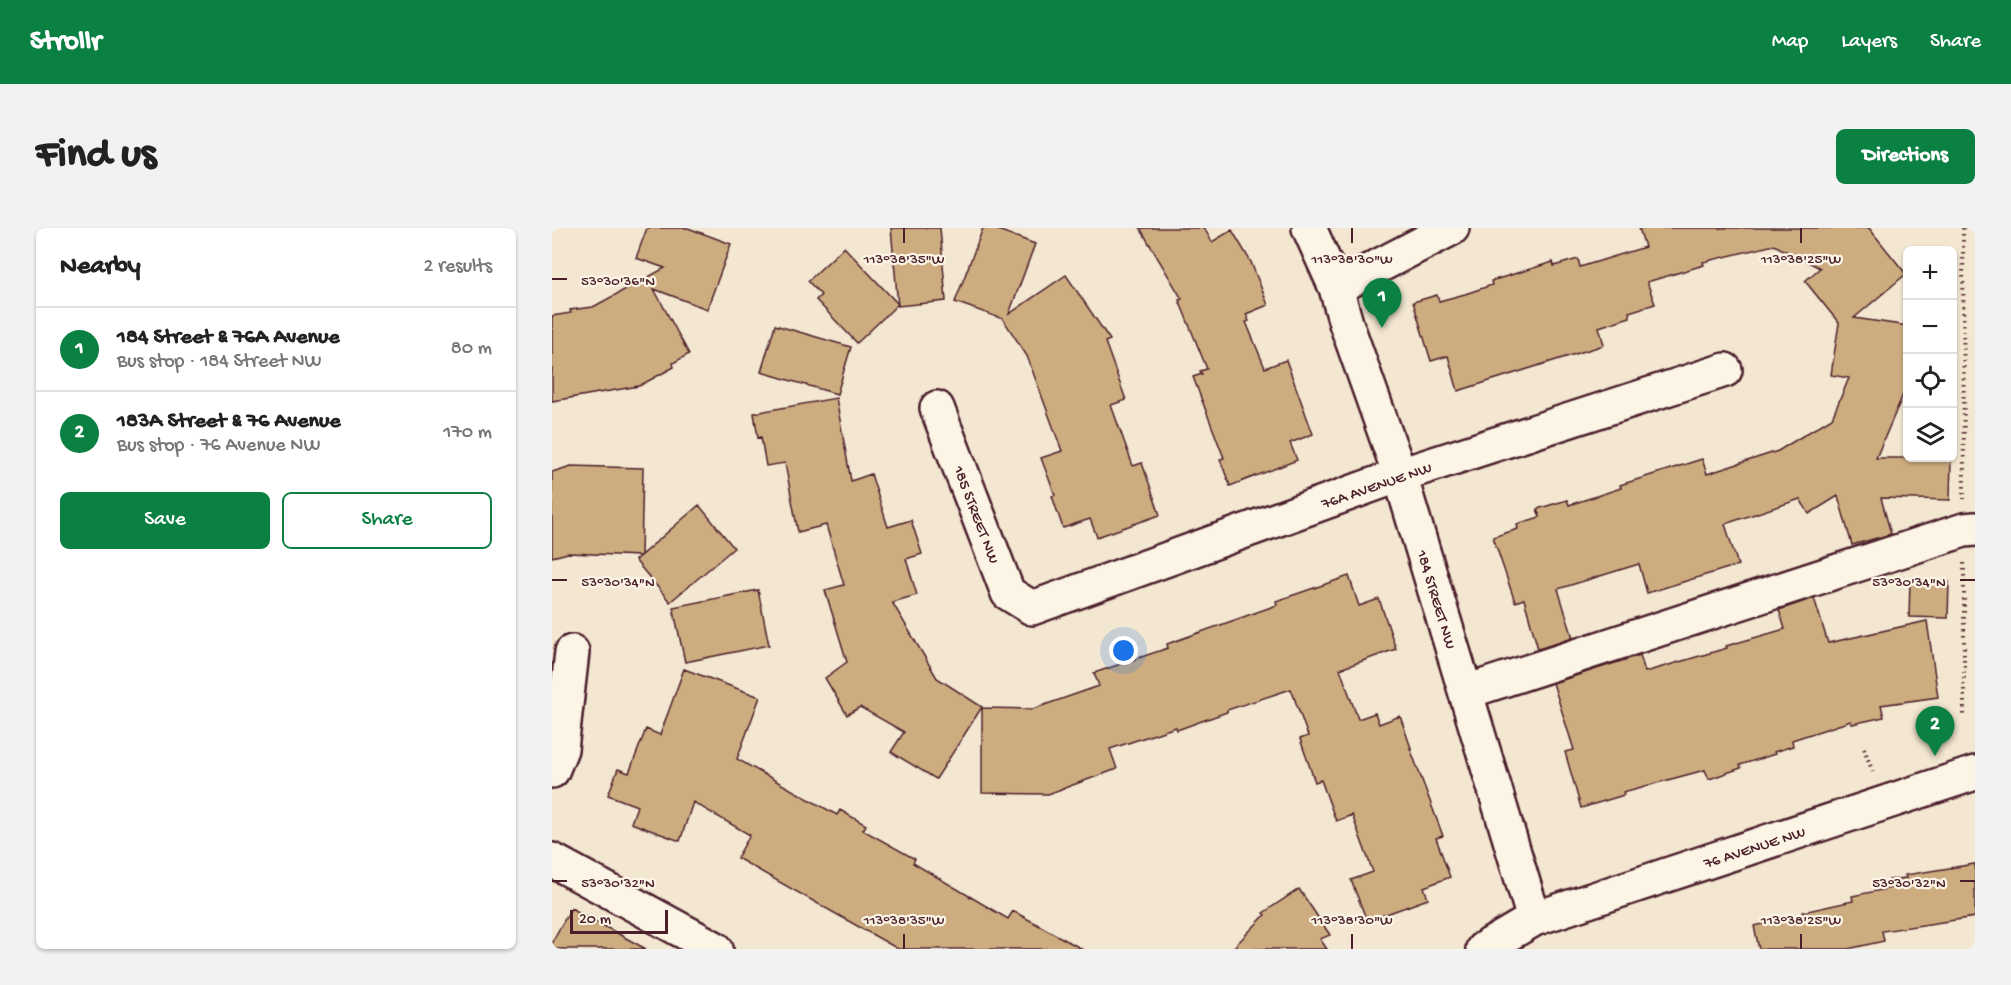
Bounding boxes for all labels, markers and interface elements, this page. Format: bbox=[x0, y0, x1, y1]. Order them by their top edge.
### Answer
text: Strollr bbox=[30, 26, 101, 59]
text: Map bbox=[1772, 30, 1808, 55]
text: Layers bbox=[1841, 30, 1897, 55]
text: Share bbox=[1930, 30, 1981, 55]
button: Directions bbox=[1836, 129, 1975, 184]
text: Find us bbox=[36, 132, 156, 181]
map controls bbox=[1903, 246, 1957, 462]
button: + bbox=[1903, 246, 1957, 300]
text: 113°38'35"W bbox=[862, 251, 945, 269]
text: 113°38'30"W bbox=[1310, 251, 1393, 269]
text: 113°38'25"W bbox=[1760, 251, 1842, 269]
text: Nearby bbox=[60, 252, 141, 283]
text: 2 results bbox=[423, 256, 492, 279]
text: 53°30'36"N bbox=[581, 273, 655, 291]
pin: 1 bbox=[1362, 279, 1402, 328]
button: − bbox=[1903, 300, 1957, 354]
text: 184 Street & 76A Avenue bbox=[117, 325, 340, 351]
text: 1 bbox=[75, 338, 84, 361]
text: 80 m bbox=[451, 338, 492, 361]
text: Bus stop · 184 Street NW bbox=[117, 351, 322, 374]
button: locate bbox=[1903, 354, 1957, 408]
button: layers bbox=[1903, 408, 1957, 462]
text: 183A Street & 76 Avenue bbox=[117, 409, 341, 435]
text: 2 bbox=[75, 422, 84, 445]
text: 170 m bbox=[443, 422, 492, 445]
text: Bus stop · 76 Avenue NW bbox=[117, 435, 320, 458]
street label: 76A AVENUE NW bbox=[1319, 459, 1435, 515]
street label: 185 STREET NW bbox=[947, 463, 1002, 567]
button: Save bbox=[60, 492, 270, 549]
button: Share bbox=[282, 492, 492, 549]
street label: 184 STREET NW bbox=[1410, 547, 1459, 652]
text: 53°30'34"N bbox=[581, 574, 655, 592]
text: 53°30'34"N bbox=[1872, 574, 1946, 592]
your location bbox=[1109, 636, 1138, 665]
pin: 2 bbox=[1916, 706, 1954, 756]
street label: 76 AVENUE NW bbox=[1701, 824, 1809, 875]
text: 53°30'32"N bbox=[581, 875, 655, 893]
text: 53°30'32"N bbox=[1872, 875, 1946, 893]
scale bar bbox=[570, 907, 668, 934]
text: 20 m bbox=[579, 911, 611, 930]
text: 113°38'35"W bbox=[862, 912, 945, 930]
text: 113°38'30"W bbox=[1310, 912, 1393, 930]
text: 113°38'25"W bbox=[1760, 912, 1842, 930]

